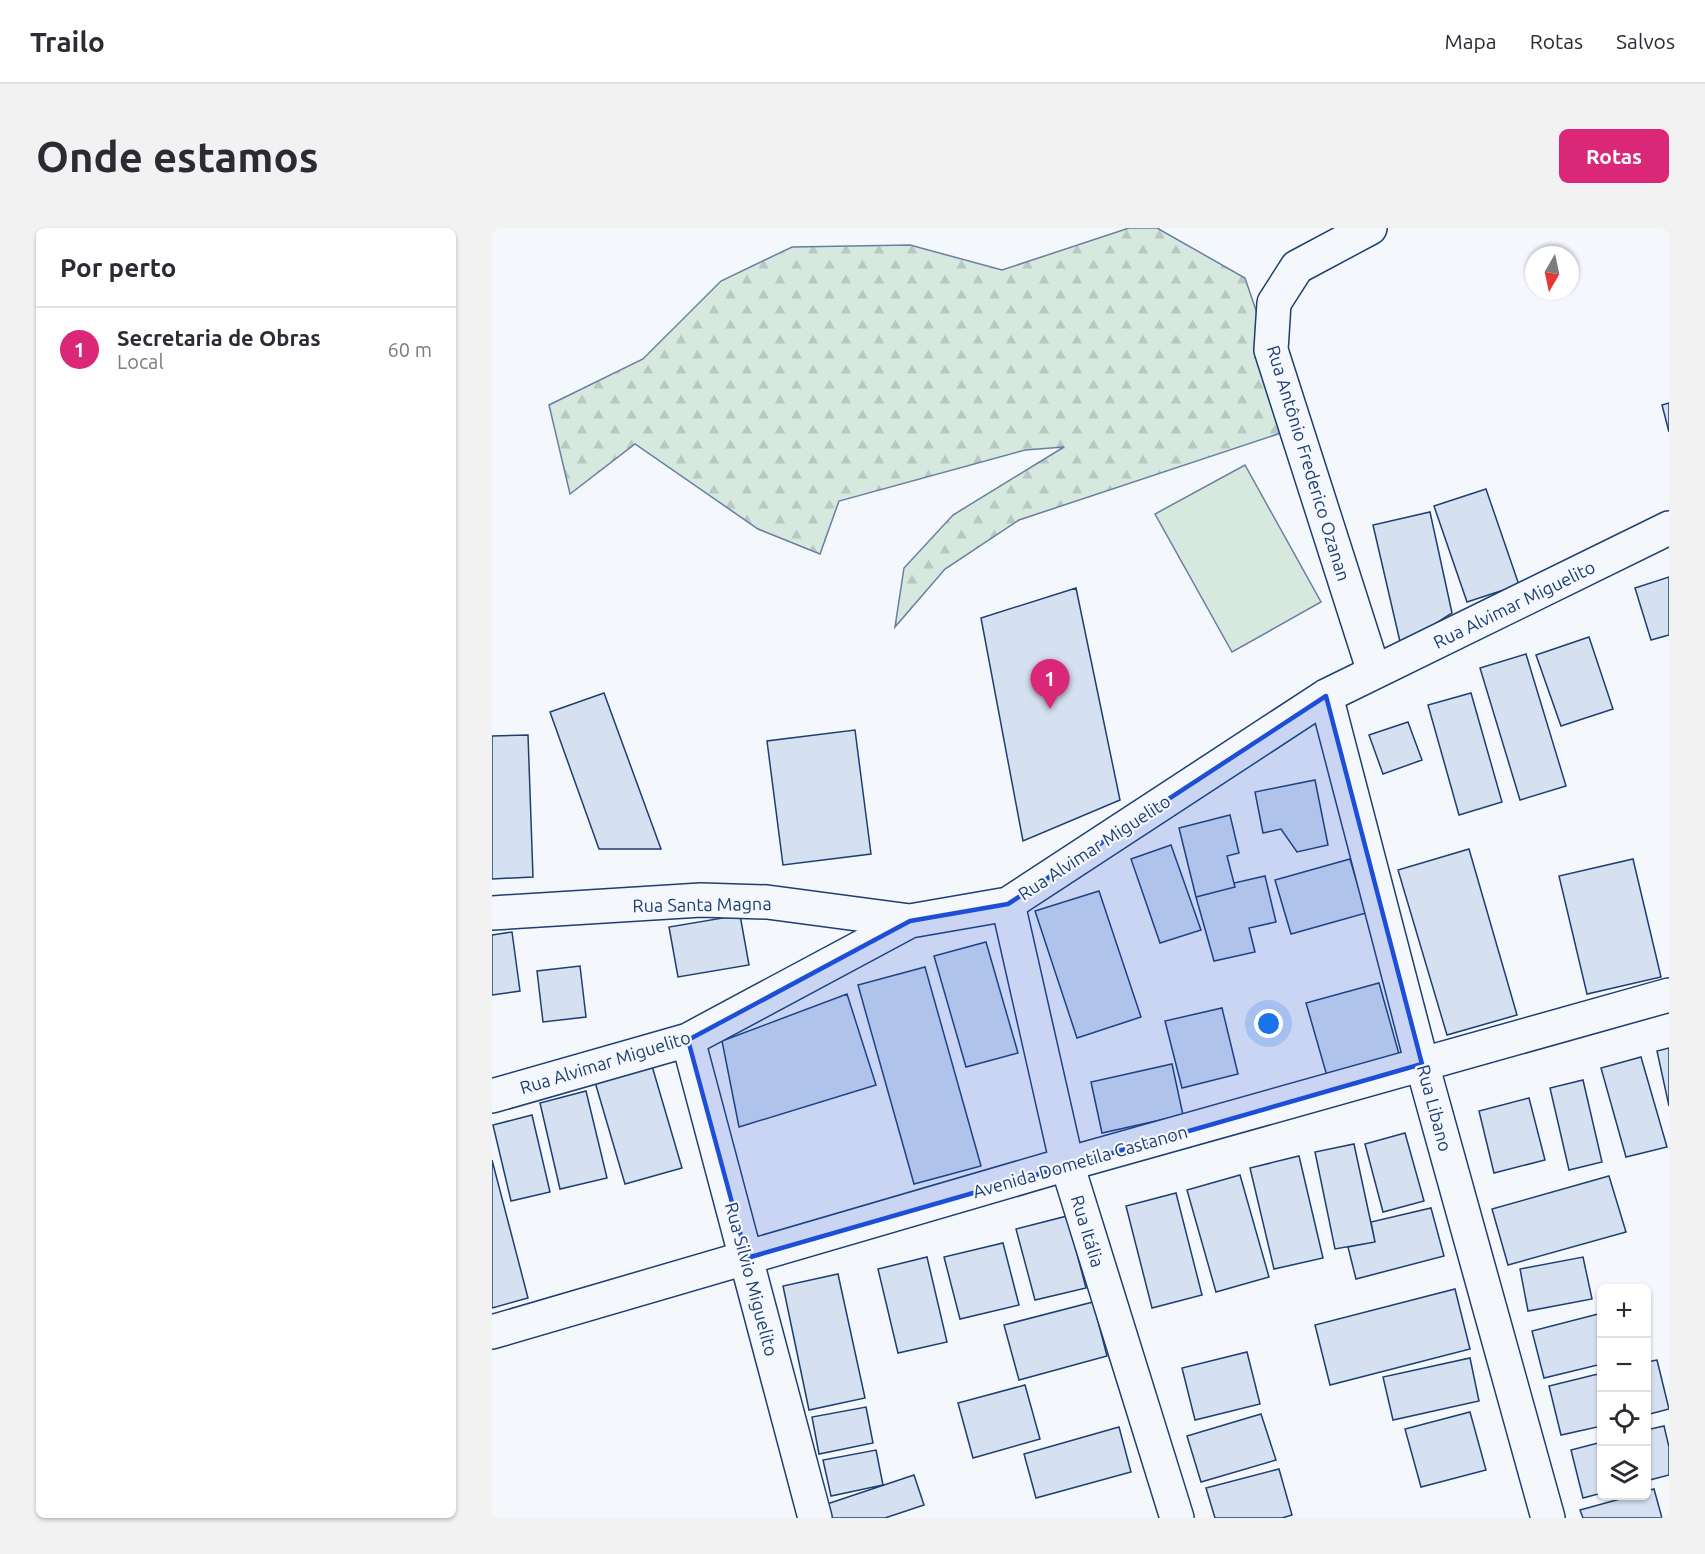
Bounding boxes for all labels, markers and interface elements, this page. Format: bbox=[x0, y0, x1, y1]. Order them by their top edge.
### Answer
text: Trailo bbox=[30, 26, 105, 57]
text: Mapa bbox=[1445, 29, 1497, 53]
text: Rotas bbox=[1530, 29, 1583, 53]
text: Salvos bbox=[1616, 29, 1675, 53]
button: Rotas bbox=[1559, 129, 1669, 183]
text: Onde estamos bbox=[36, 133, 319, 180]
north arrow bbox=[1525, 246, 1579, 300]
text: Por perto bbox=[60, 253, 176, 282]
text: Secretaria de Obras bbox=[117, 325, 321, 350]
text: 1 bbox=[74, 338, 85, 361]
text: 60 m bbox=[388, 338, 432, 361]
street label: Rua Antônio Frederico Ozanan bbox=[1264, 343, 1354, 583]
text: Local bbox=[117, 350, 164, 373]
street label: Rua Alvimar Miguelito bbox=[1430, 556, 1598, 652]
pin: 1 bbox=[1030, 660, 1070, 709]
street label: Rua Alvimar Miguelito bbox=[1014, 790, 1174, 904]
street label: Rua Santa Magna bbox=[632, 893, 772, 915]
your location bbox=[1254, 1009, 1283, 1038]
street label: Rua Alvimar Miguelito bbox=[517, 1027, 693, 1097]
street label: Rua Libano bbox=[1414, 1062, 1456, 1154]
street label: Avenida Dometila Castanon bbox=[970, 1121, 1190, 1201]
street label: Rua Itália bbox=[1068, 1193, 1108, 1269]
street label: Rua Silvio Miguelito bbox=[722, 1200, 782, 1358]
map controls bbox=[1597, 1284, 1651, 1500]
button: + bbox=[1597, 1284, 1651, 1338]
button: − bbox=[1597, 1338, 1651, 1392]
button: locate bbox=[1597, 1392, 1651, 1446]
button: layers bbox=[1597, 1446, 1651, 1500]

